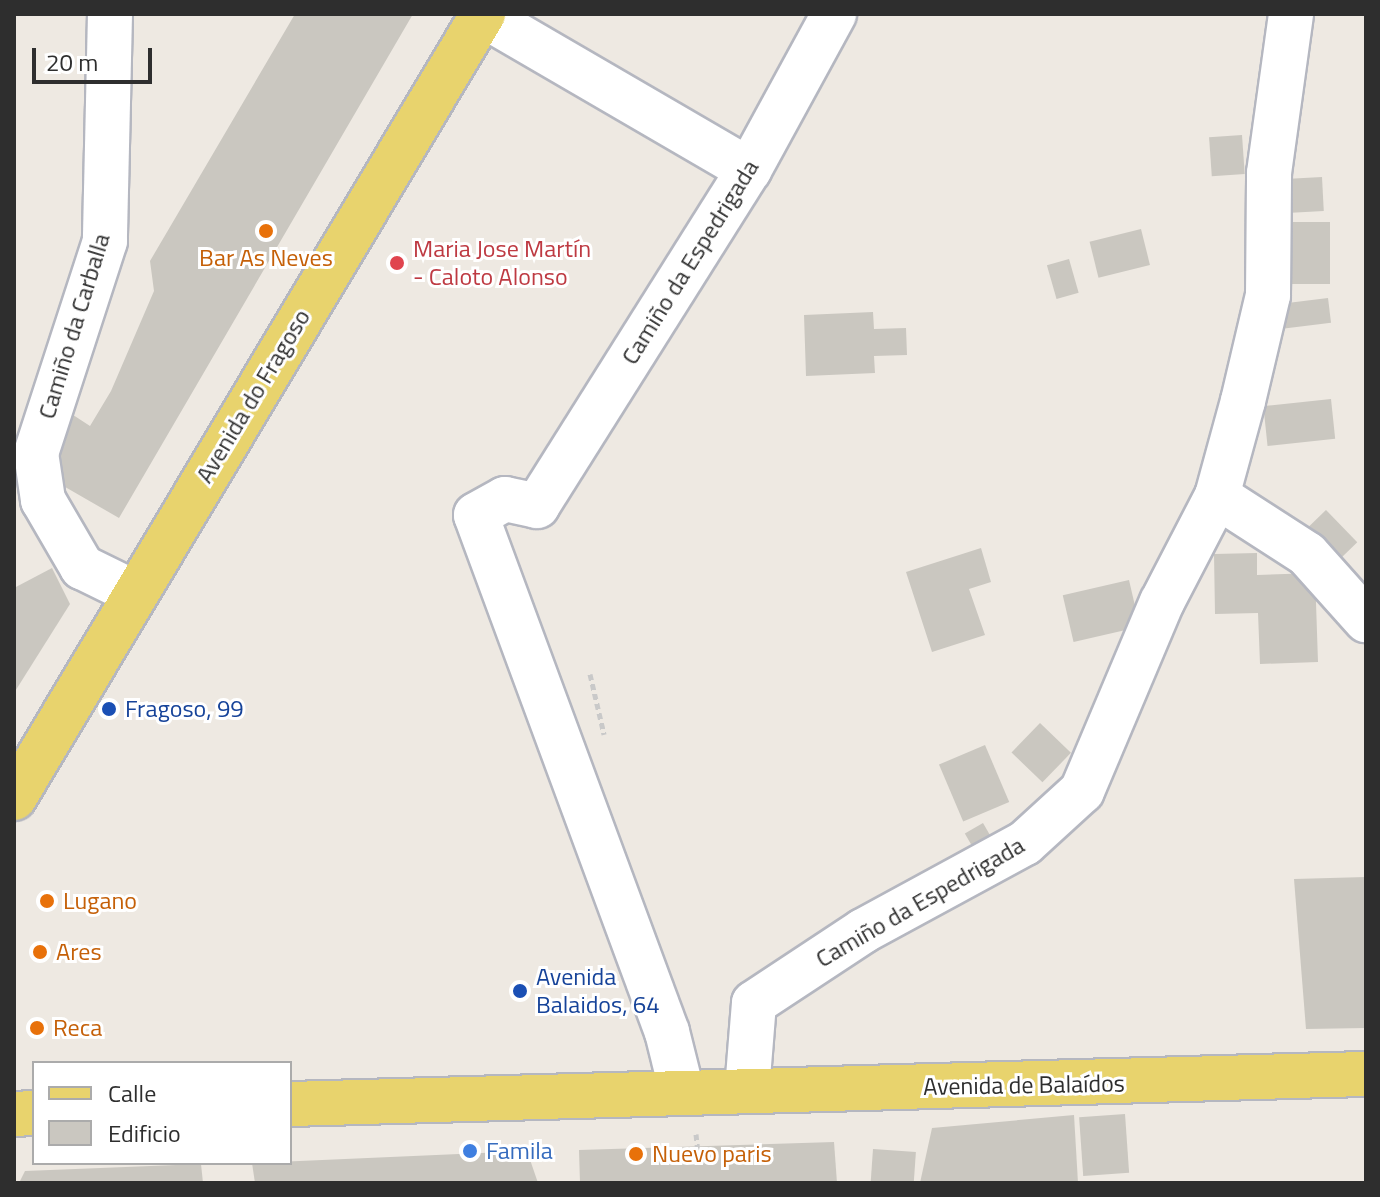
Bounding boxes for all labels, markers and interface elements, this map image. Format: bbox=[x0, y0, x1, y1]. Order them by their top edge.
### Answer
scale bar bbox=[36, 32, 156, 82]
text: 20 m bbox=[46, 44, 98, 80]
street label: Camiño da Espedrigada bbox=[615, 154, 765, 370]
marker: Bar As Neves bbox=[257, 222, 275, 240]
street label: Camiño da Carballa bbox=[32, 230, 116, 422]
place label: Maria Jose Martín - Caloto Alonso bbox=[413, 235, 591, 291]
place label: Bar As Neves bbox=[199, 244, 333, 272]
marker: Maria Jose Martín - Caloto Alonso bbox=[388, 254, 406, 272]
street label: Avenida do Fragoso bbox=[190, 304, 316, 488]
place label: Fragoso, 99 bbox=[125, 695, 244, 723]
marker: Fragoso, 99 bbox=[100, 700, 118, 718]
street label: Camiño da Espedrigada bbox=[811, 831, 1029, 973]
place label: Lugano bbox=[63, 887, 137, 915]
marker: Lugano bbox=[38, 892, 56, 910]
place label: Ares bbox=[56, 938, 102, 966]
marker: Ares bbox=[31, 943, 49, 961]
place label: Avenida Balaidos, 64 bbox=[536, 963, 660, 1019]
marker: Avenida Balaidos, 64 bbox=[511, 982, 529, 1000]
place label: Reca bbox=[53, 1014, 102, 1042]
marker: Reca bbox=[28, 1019, 46, 1037]
legend bbox=[32, 1061, 292, 1165]
street label: Avenida de Balaídos bbox=[923, 1069, 1125, 1101]
text: Calle bbox=[108, 1075, 156, 1111]
text: Edificio bbox=[108, 1115, 181, 1151]
place label: Famila bbox=[486, 1137, 553, 1165]
place label: Nuevo paris bbox=[652, 1140, 772, 1168]
marker: Famila bbox=[461, 1142, 479, 1160]
marker: Nuevo paris bbox=[627, 1145, 645, 1163]

